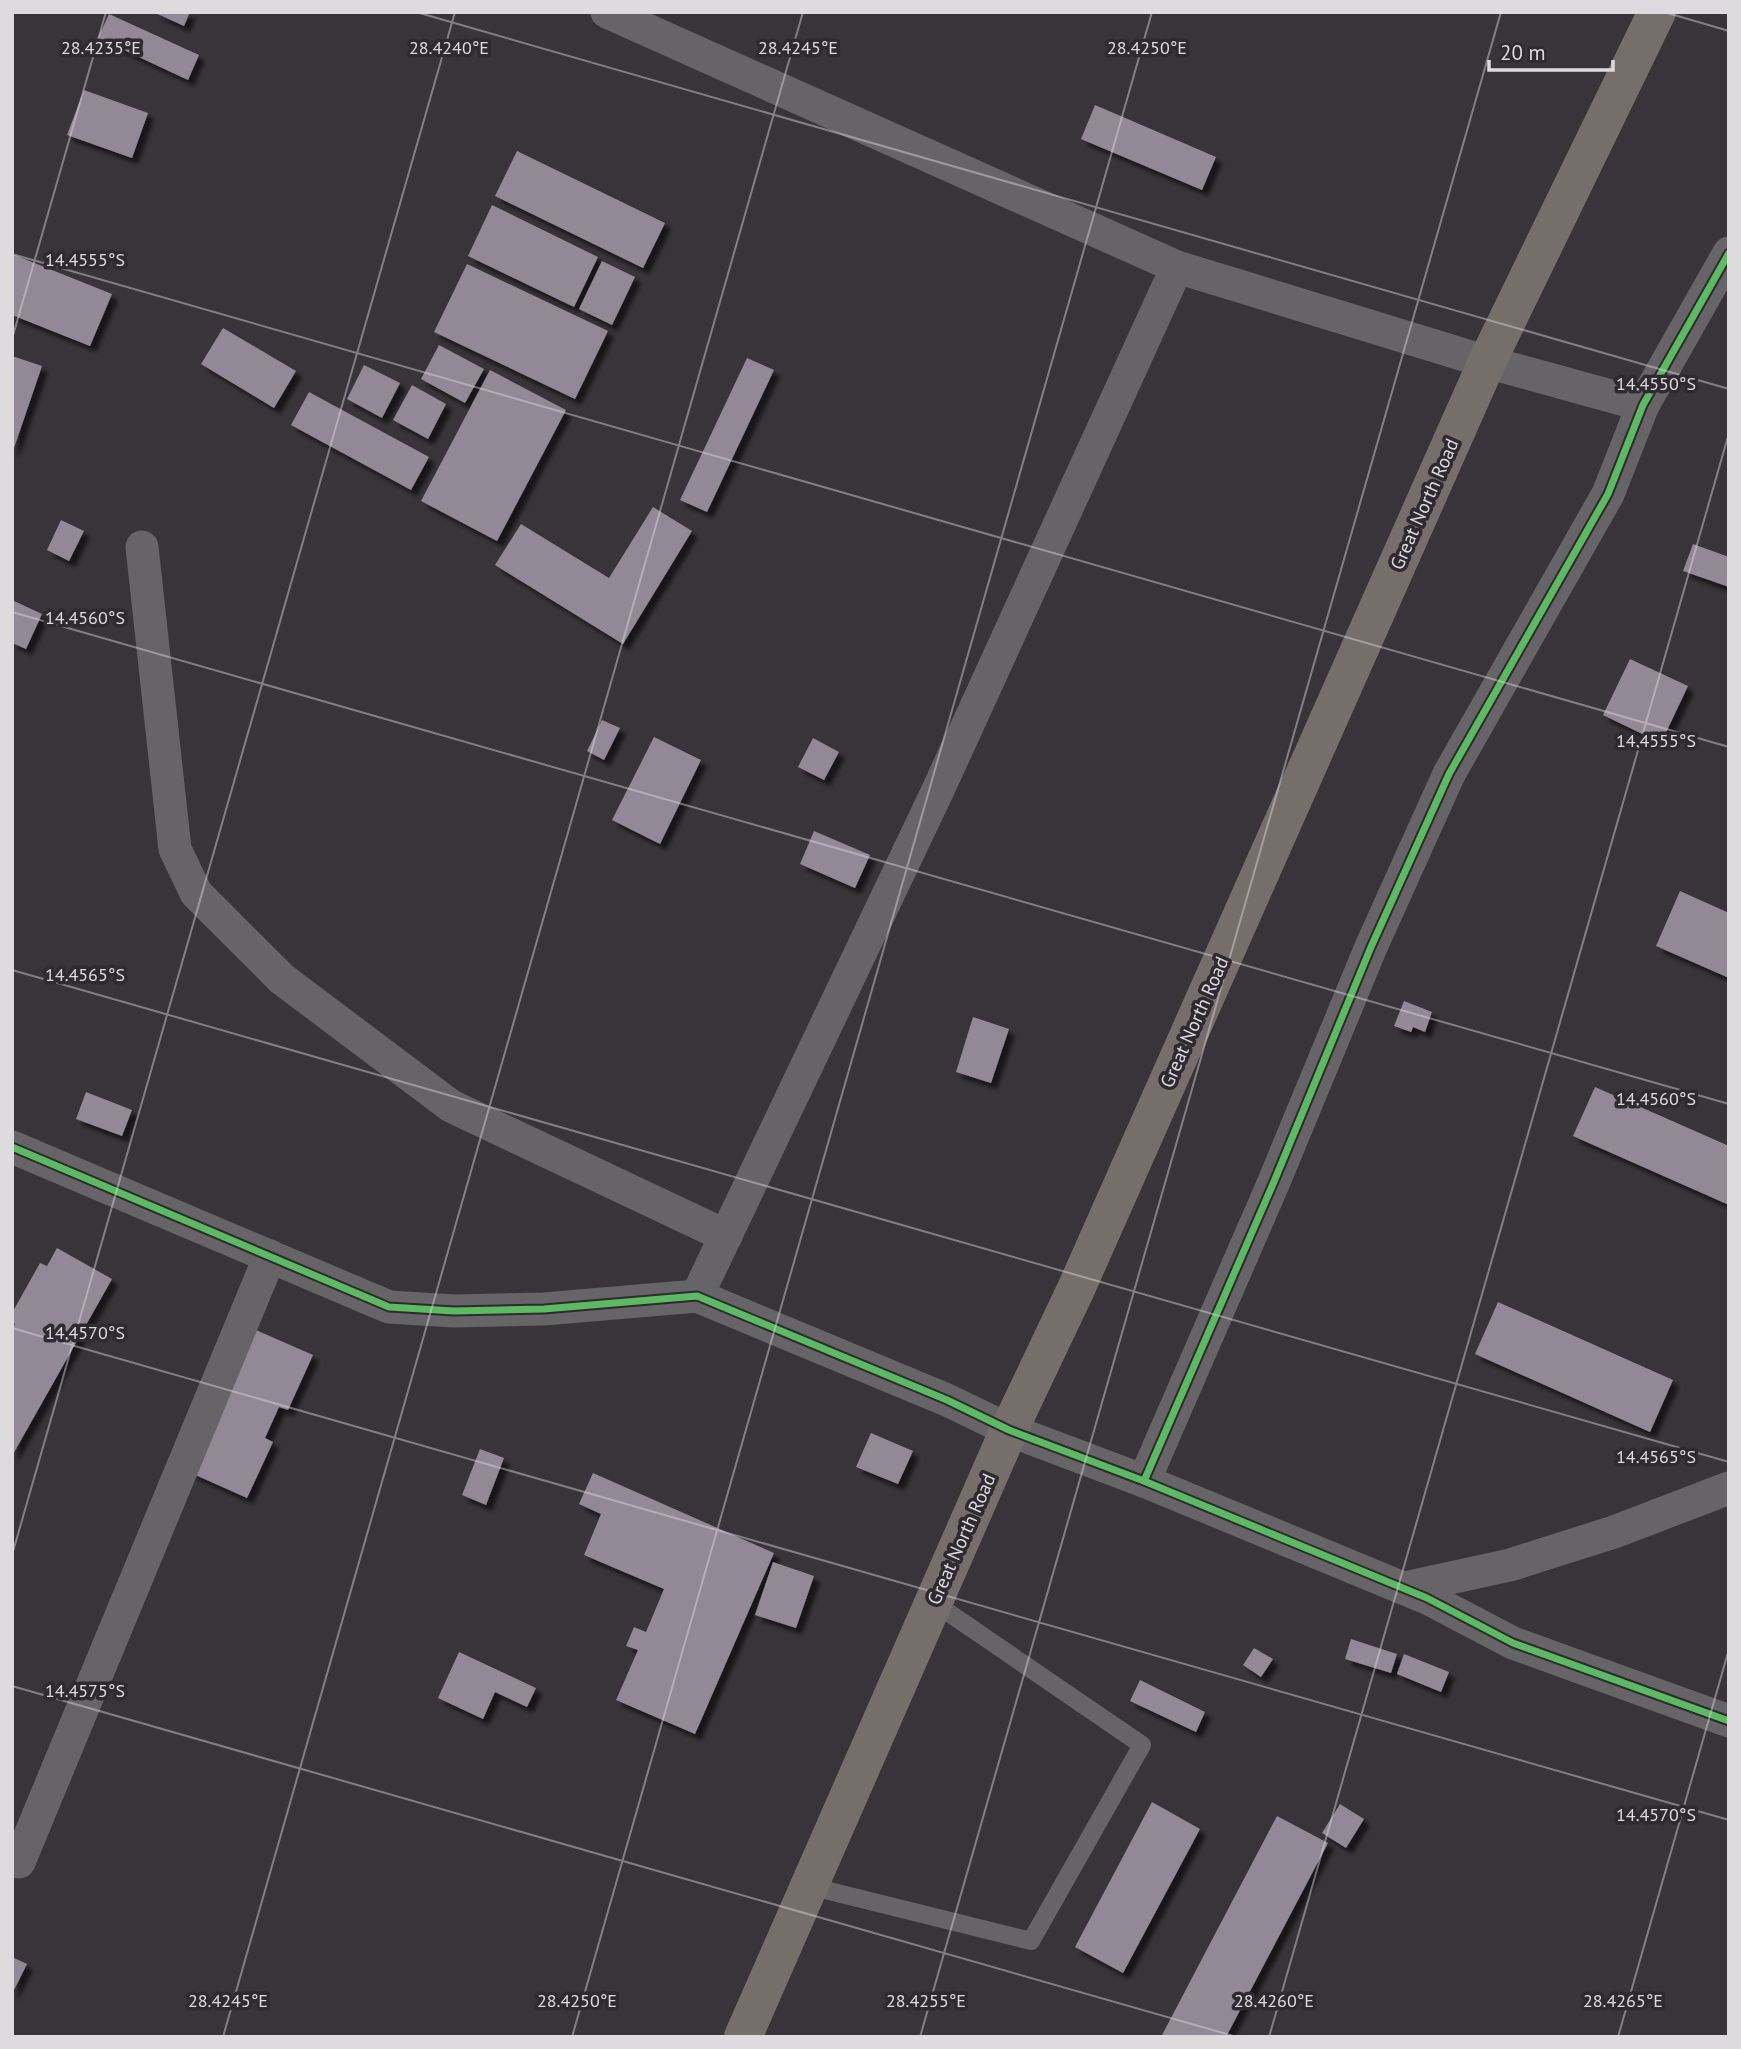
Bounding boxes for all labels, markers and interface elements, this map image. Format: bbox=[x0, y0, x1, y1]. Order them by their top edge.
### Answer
scale bar bbox=[1489, 28, 1613, 72]
text: 28.4235°E bbox=[61, 36, 141, 59]
text: 28.4240°E bbox=[409, 36, 489, 59]
text: 28.4245°E bbox=[758, 36, 838, 59]
text: 28.4250°E bbox=[1107, 36, 1187, 59]
text: 20 m bbox=[1500, 39, 1546, 66]
text: 14.4555°S bbox=[45, 248, 125, 271]
text: 14.4550°S bbox=[1616, 372, 1696, 395]
street label: Great North Road bbox=[1384, 435, 1464, 573]
text: 14.4560°S bbox=[45, 606, 125, 629]
text: 14.4555°S bbox=[1616, 729, 1696, 752]
street label: Great North Road bbox=[1154, 953, 1234, 1091]
text: 14.4565°S bbox=[45, 963, 125, 986]
text: 14.4560°S bbox=[1616, 1087, 1696, 1110]
text: 14.4570°S bbox=[45, 1321, 125, 1344]
text: 14.4565°S bbox=[1616, 1445, 1696, 1468]
street label: Great North Road bbox=[921, 1470, 1001, 1608]
text: 14.4575°S bbox=[45, 1679, 125, 1702]
text: 14.4570°S bbox=[1616, 1803, 1696, 1826]
text: 28.4245°E bbox=[188, 1989, 268, 2012]
text: 28.4250°E bbox=[537, 1989, 617, 2012]
text: 28.4255°E bbox=[886, 1989, 966, 2012]
text: 28.4260°E bbox=[1234, 1989, 1314, 2012]
text: 28.4265°E bbox=[1583, 1989, 1663, 2012]

